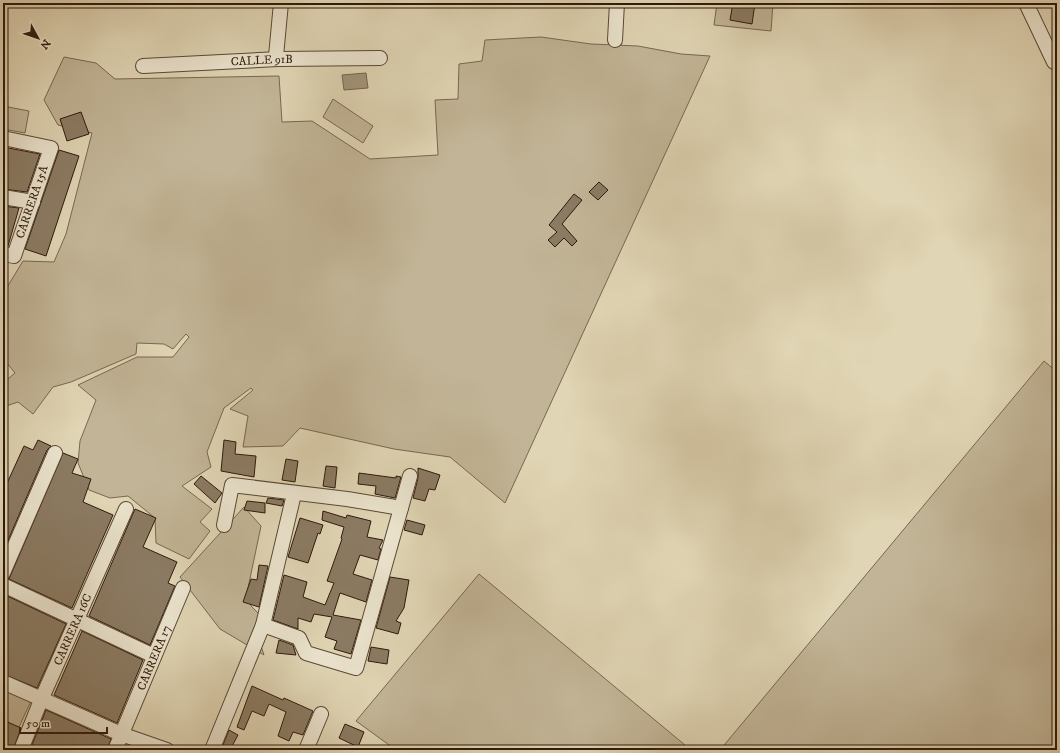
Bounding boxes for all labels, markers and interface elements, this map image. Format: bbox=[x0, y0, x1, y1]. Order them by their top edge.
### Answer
north arrow bbox=[18, 18, 58, 58]
text: N bbox=[37, 36, 53, 52]
street label: CALLE 91B bbox=[231, 51, 293, 69]
street label: CARRERA 15A bbox=[13, 163, 52, 240]
street label: CARRERA 16C bbox=[50, 591, 95, 668]
street label: CARRERA 17 bbox=[133, 623, 174, 693]
scale bar bbox=[20, 709, 107, 735]
text: 50 m bbox=[26, 716, 50, 731]

